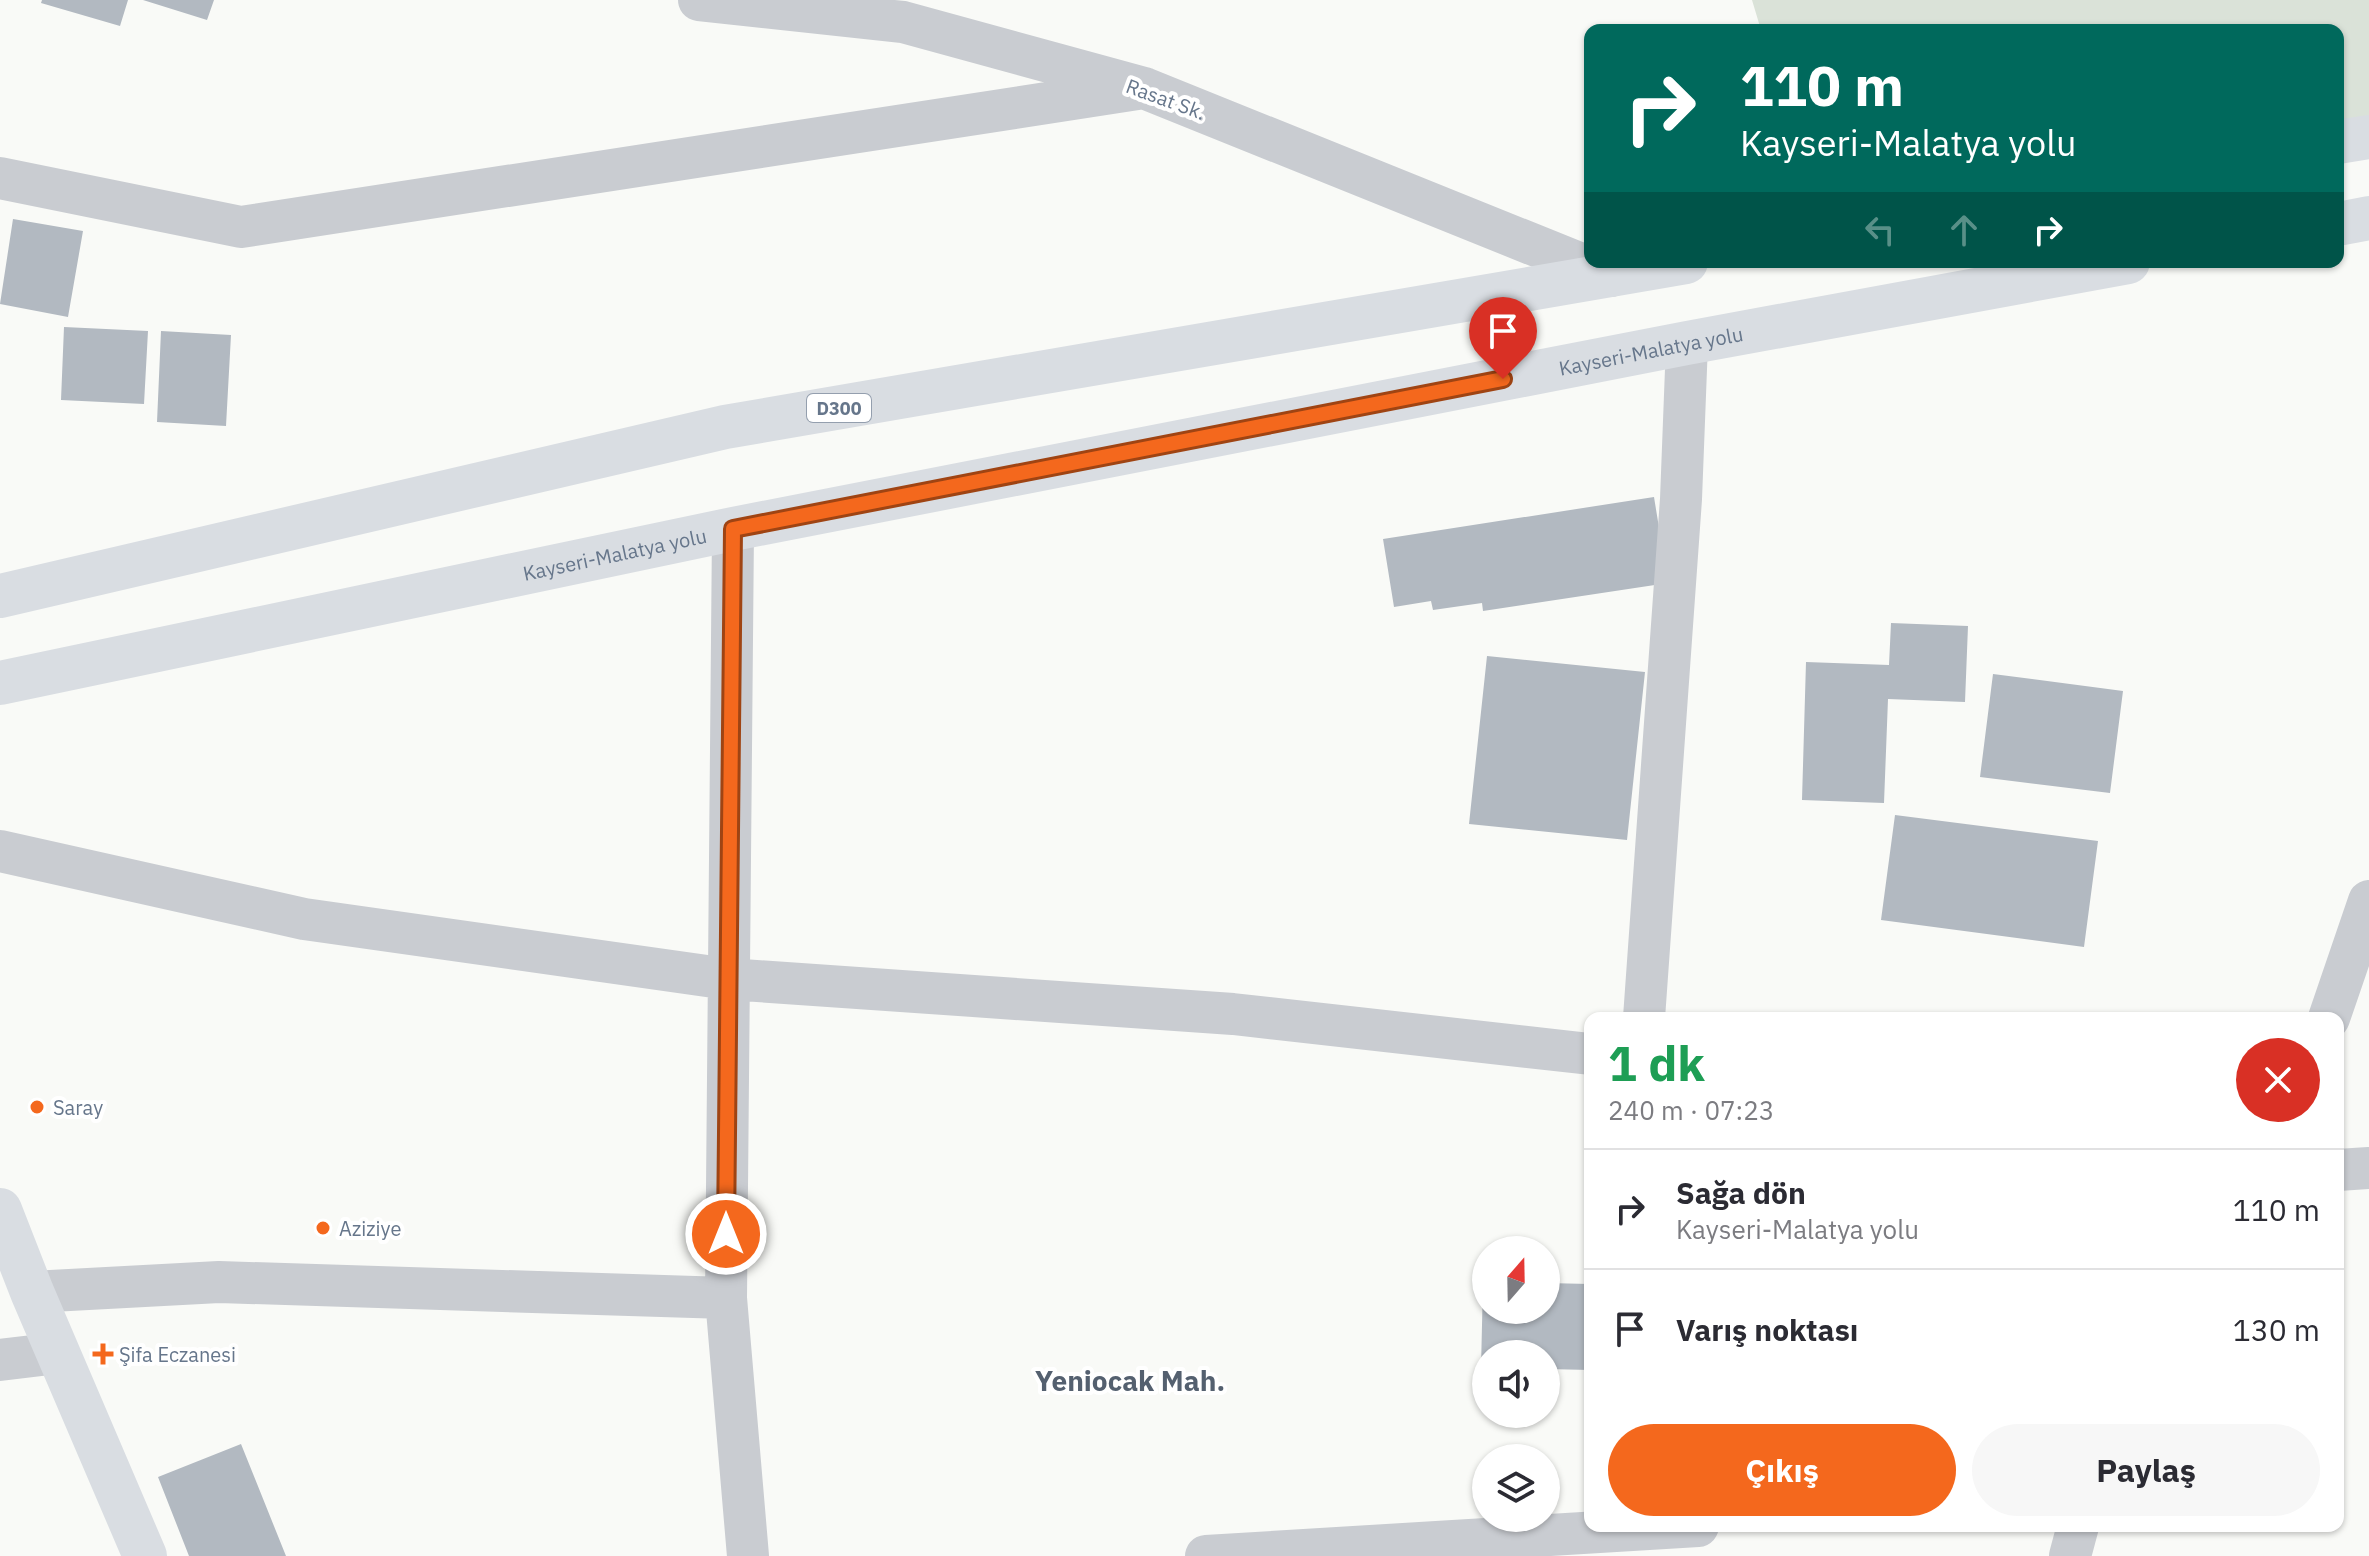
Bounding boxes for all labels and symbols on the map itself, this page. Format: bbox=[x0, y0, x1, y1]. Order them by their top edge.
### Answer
street label: Rasat Sk. bbox=[1122, 72, 1210, 126]
pin bbox=[1469, 297, 1537, 379]
street label: Kayseri-Malatya yolu bbox=[1556, 319, 1745, 381]
road number: D300 bbox=[807, 394, 871, 422]
street label: Kayseri-Malatya yolu bbox=[520, 521, 709, 586]
place label: Saray bbox=[53, 1094, 103, 1121]
marker: Saray bbox=[28, 1098, 46, 1116]
position arrow bbox=[684, 1192, 768, 1276]
place label: Aziziye bbox=[339, 1215, 401, 1242]
marker: Aziziye bbox=[314, 1219, 332, 1237]
north arrow bbox=[1472, 1236, 1560, 1324]
place label: Şifa Eczanesi bbox=[119, 1341, 236, 1368]
marker: Şifa Eczanesi bbox=[94, 1345, 112, 1363]
district label: Yeniocak Mah. bbox=[1035, 1362, 1225, 1399]

